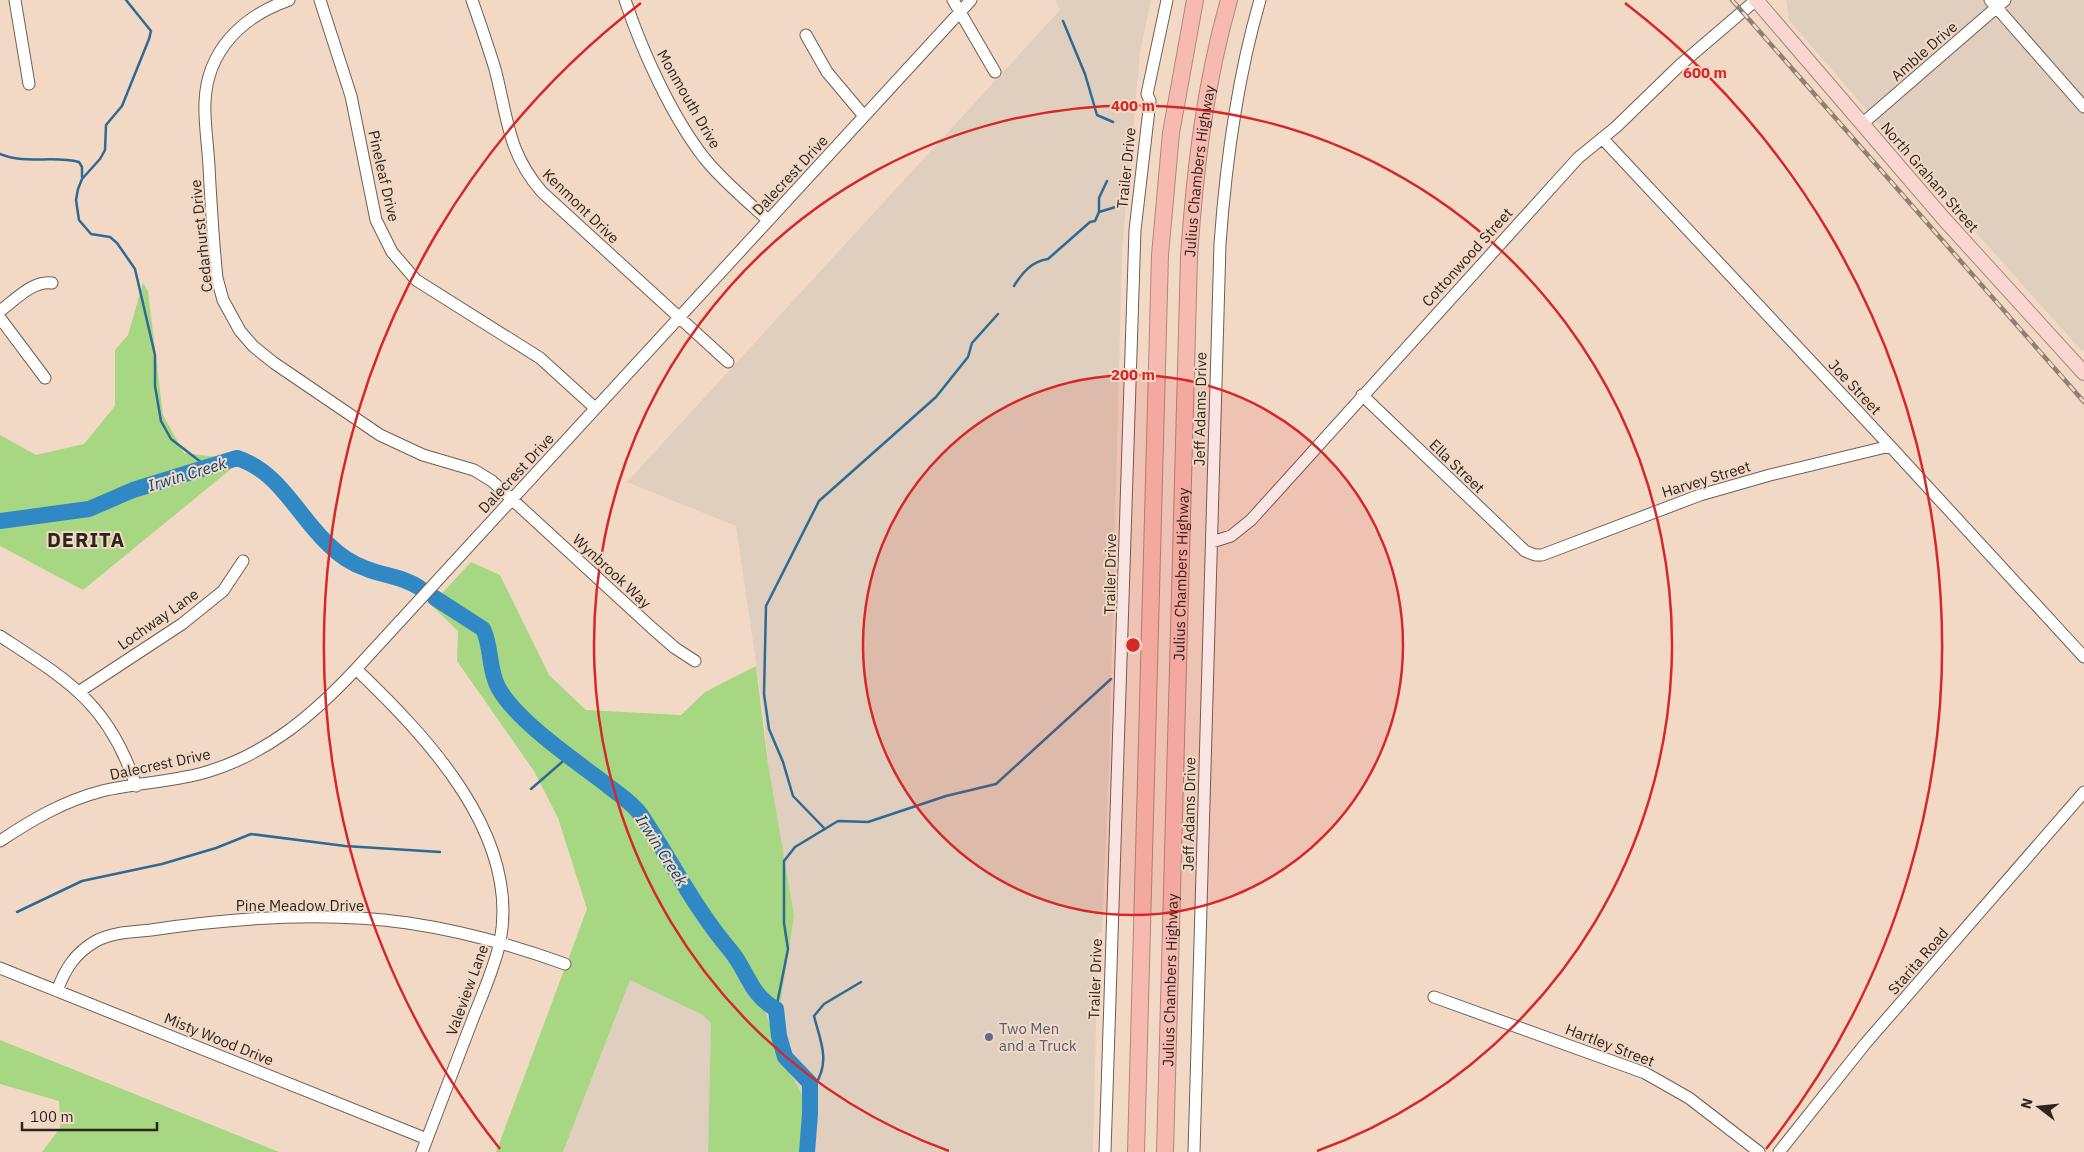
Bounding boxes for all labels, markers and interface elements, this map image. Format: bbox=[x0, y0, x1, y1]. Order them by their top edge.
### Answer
street label: Amble Drive bbox=[1887, 17, 1961, 85]
street label: Monmouth Drive bbox=[653, 46, 725, 152]
text: 600 m bbox=[1683, 63, 1727, 82]
street label: Julius Chambers Highway bbox=[1180, 83, 1219, 258]
text: 400 m bbox=[1111, 96, 1155, 115]
street label: North Graham Street bbox=[1877, 118, 1983, 236]
street label: Trailer Drive bbox=[1112, 127, 1140, 209]
street label: Pineleaf Drive bbox=[364, 128, 404, 224]
street label: Dalecrest Drive bbox=[748, 131, 832, 219]
street label: Kenmont Drive bbox=[539, 165, 623, 247]
street label: Cedarhurst Drive bbox=[186, 179, 216, 293]
street label: Cottonwood Street bbox=[1418, 204, 1516, 310]
street label: Jeff Adams Drive bbox=[1190, 352, 1210, 466]
street label: Joe Street bbox=[1825, 355, 1885, 419]
text: 200 m bbox=[1111, 365, 1155, 384]
street label: Dalecrest Drive bbox=[474, 429, 558, 517]
street label: Ella Street bbox=[1425, 435, 1489, 497]
water label: Irwin Creek bbox=[145, 452, 229, 495]
street label: Harvey Street bbox=[1659, 456, 1753, 502]
street label: Julius Chambers Highway bbox=[1169, 487, 1192, 661]
district label: DERITA bbox=[47, 526, 125, 553]
street label: Wynbrook Way bbox=[569, 530, 656, 613]
street label: Trailer Drive bbox=[1100, 533, 1120, 615]
street label: Lochway Lane bbox=[114, 584, 202, 654]
centre of rings bbox=[1124, 636, 1142, 654]
street label: Dalecrest Drive bbox=[108, 744, 212, 784]
street label: Jeff Adams Drive bbox=[1179, 757, 1199, 871]
water label: Irwin Creek bbox=[632, 811, 693, 890]
street label: Julius Chambers Highway bbox=[1158, 893, 1181, 1067]
street label: Pine Meadow Drive bbox=[236, 896, 364, 915]
street label: Starita Road bbox=[1884, 924, 1952, 998]
street label: Trailer Drive bbox=[1084, 938, 1106, 1020]
street label: Valeview Lane bbox=[442, 942, 492, 1038]
street label: Misty Wood Drive bbox=[161, 1008, 277, 1070]
place label: Two Men and a Truck bbox=[999, 1019, 1077, 1055]
street label: Hartley Street bbox=[1563, 1019, 1657, 1071]
marker: Two Men and a Truck bbox=[983, 1031, 995, 1043]
north arrow bbox=[2014, 1082, 2064, 1132]
text: N bbox=[2016, 1096, 2037, 1111]
scale bar bbox=[22, 1100, 158, 1132]
text: 100 m bbox=[30, 1107, 74, 1126]

